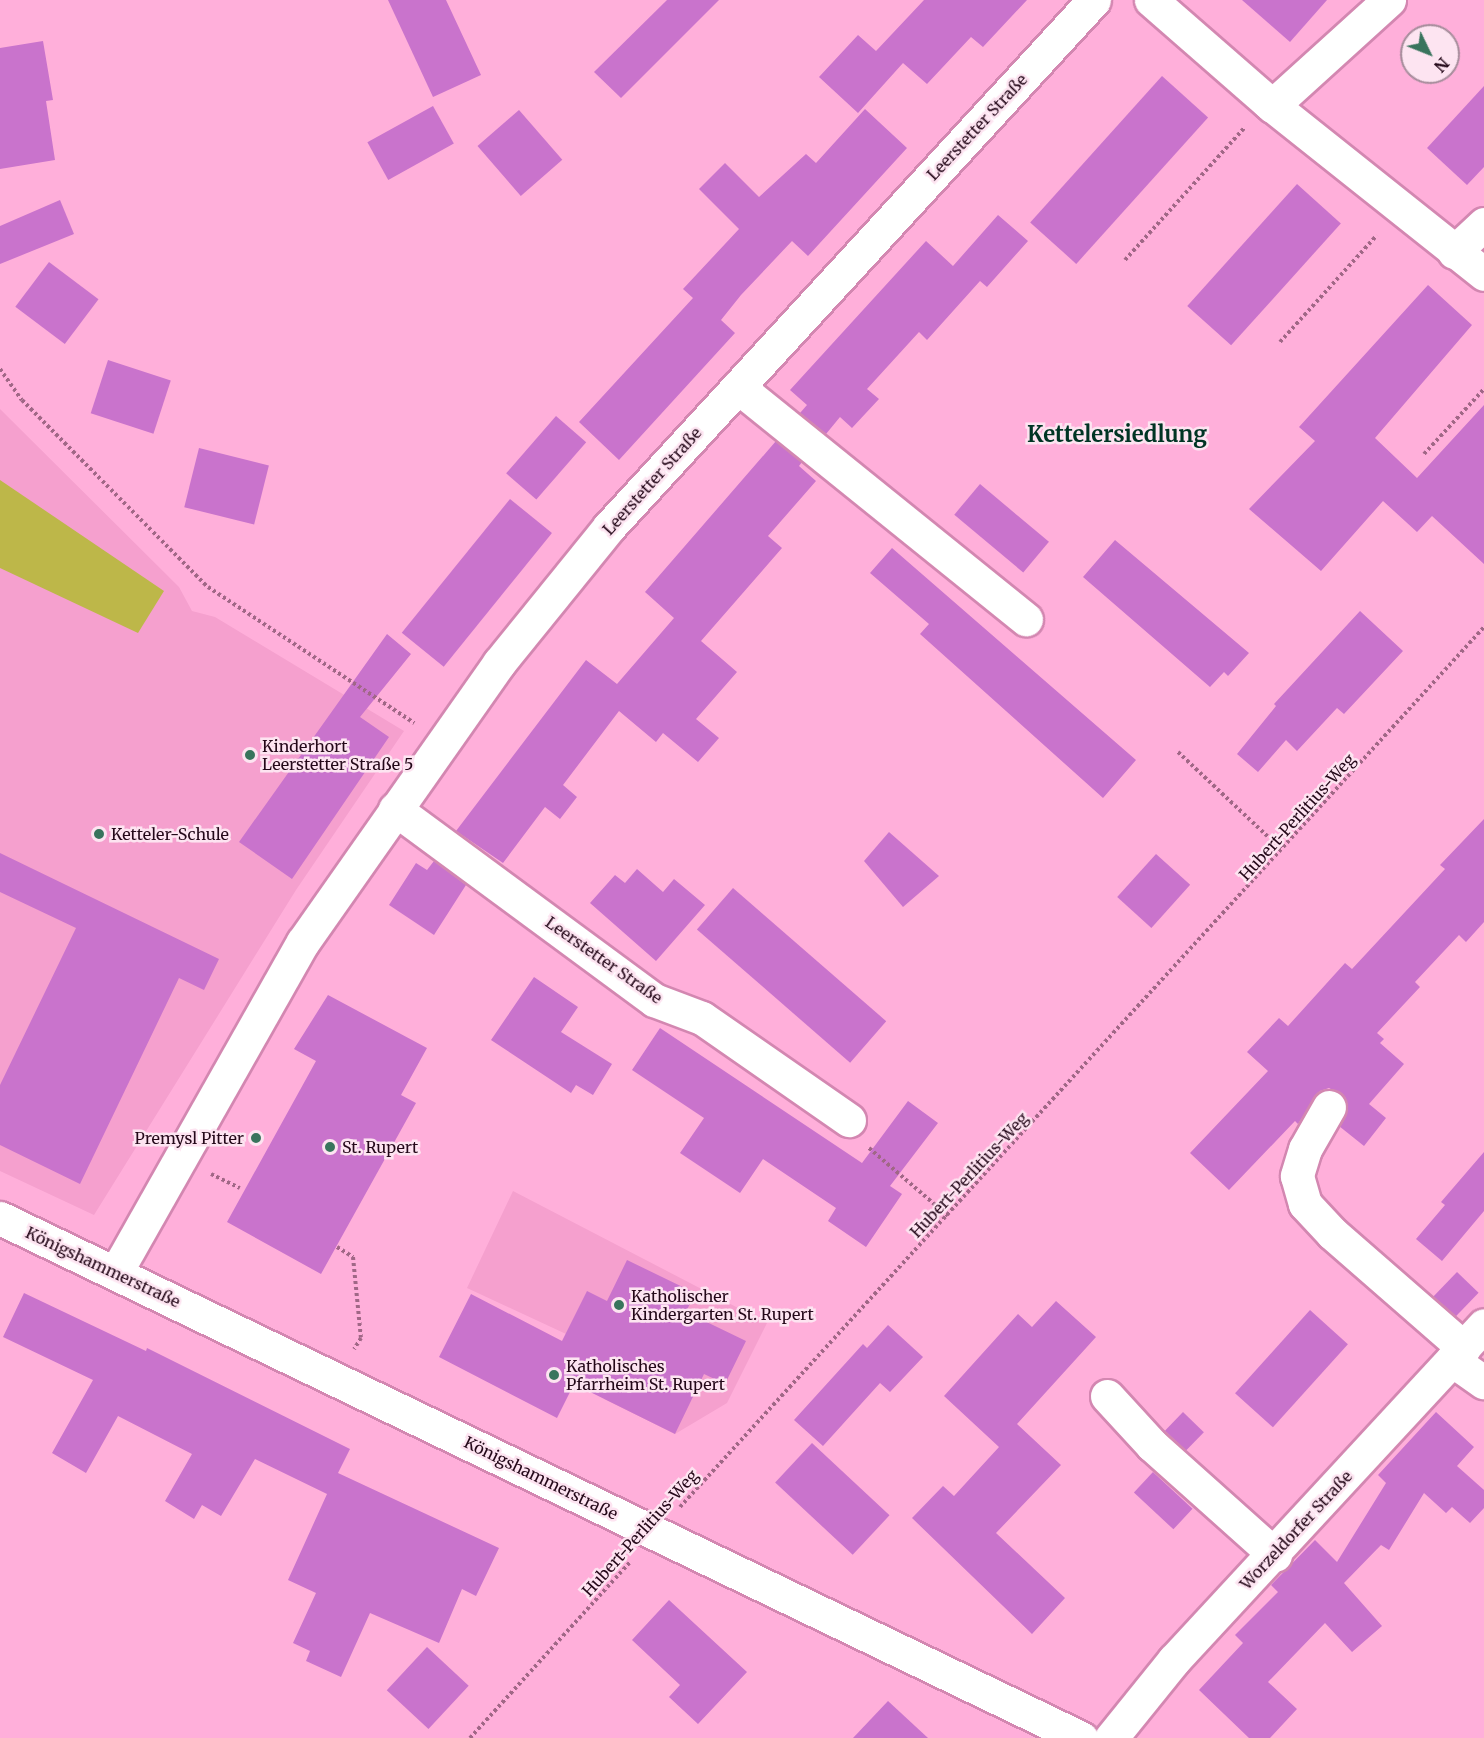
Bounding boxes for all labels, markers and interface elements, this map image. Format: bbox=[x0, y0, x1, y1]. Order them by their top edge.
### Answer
north arrow bbox=[1400, 24, 1460, 84]
text: N bbox=[1430, 53, 1453, 76]
street label: Leerstetter Straße bbox=[923, 70, 1031, 184]
district label: Kettelersiedlung bbox=[1027, 422, 1207, 448]
street label: Leerstetter Straße bbox=[599, 423, 705, 539]
place label: Kinderhort Leerstetter Straße 5 bbox=[262, 736, 413, 774]
marker: Kinderhort Leerstetter Straße 5 bbox=[243, 748, 257, 762]
street label: Hubert-Perlitius-Weg bbox=[1235, 750, 1359, 884]
place label: Ketteler-Schule bbox=[111, 824, 229, 844]
marker: Ketteler-Schule bbox=[92, 827, 106, 841]
street label: Leerstetter Straße bbox=[542, 913, 666, 1007]
street label: Hubert-Perlitius-Weg bbox=[906, 1109, 1032, 1241]
place label: Premysl Pitter bbox=[134, 1128, 244, 1148]
marker: Premysl Pitter bbox=[249, 1131, 263, 1145]
place label: St. Rupert bbox=[342, 1137, 418, 1157]
marker: St. Rupert bbox=[323, 1140, 337, 1154]
street label: Königshammerstraße bbox=[23, 1223, 183, 1311]
place label: Katholischer Kindergarten St. Rupert bbox=[631, 1286, 814, 1324]
marker: Katholischer Kindergarten St. Rupert bbox=[612, 1298, 626, 1312]
place label: Katholisches Pfarrheim St. Rupert bbox=[566, 1356, 725, 1394]
marker: Katholisches Pfarrheim St. Rupert bbox=[547, 1368, 561, 1382]
street label: Königshammerstraße bbox=[461, 1432, 621, 1524]
street label: Hubert-Perlitius-Weg bbox=[578, 1466, 702, 1600]
street label: Worzeldorfer Straße bbox=[1236, 1467, 1356, 1593]

